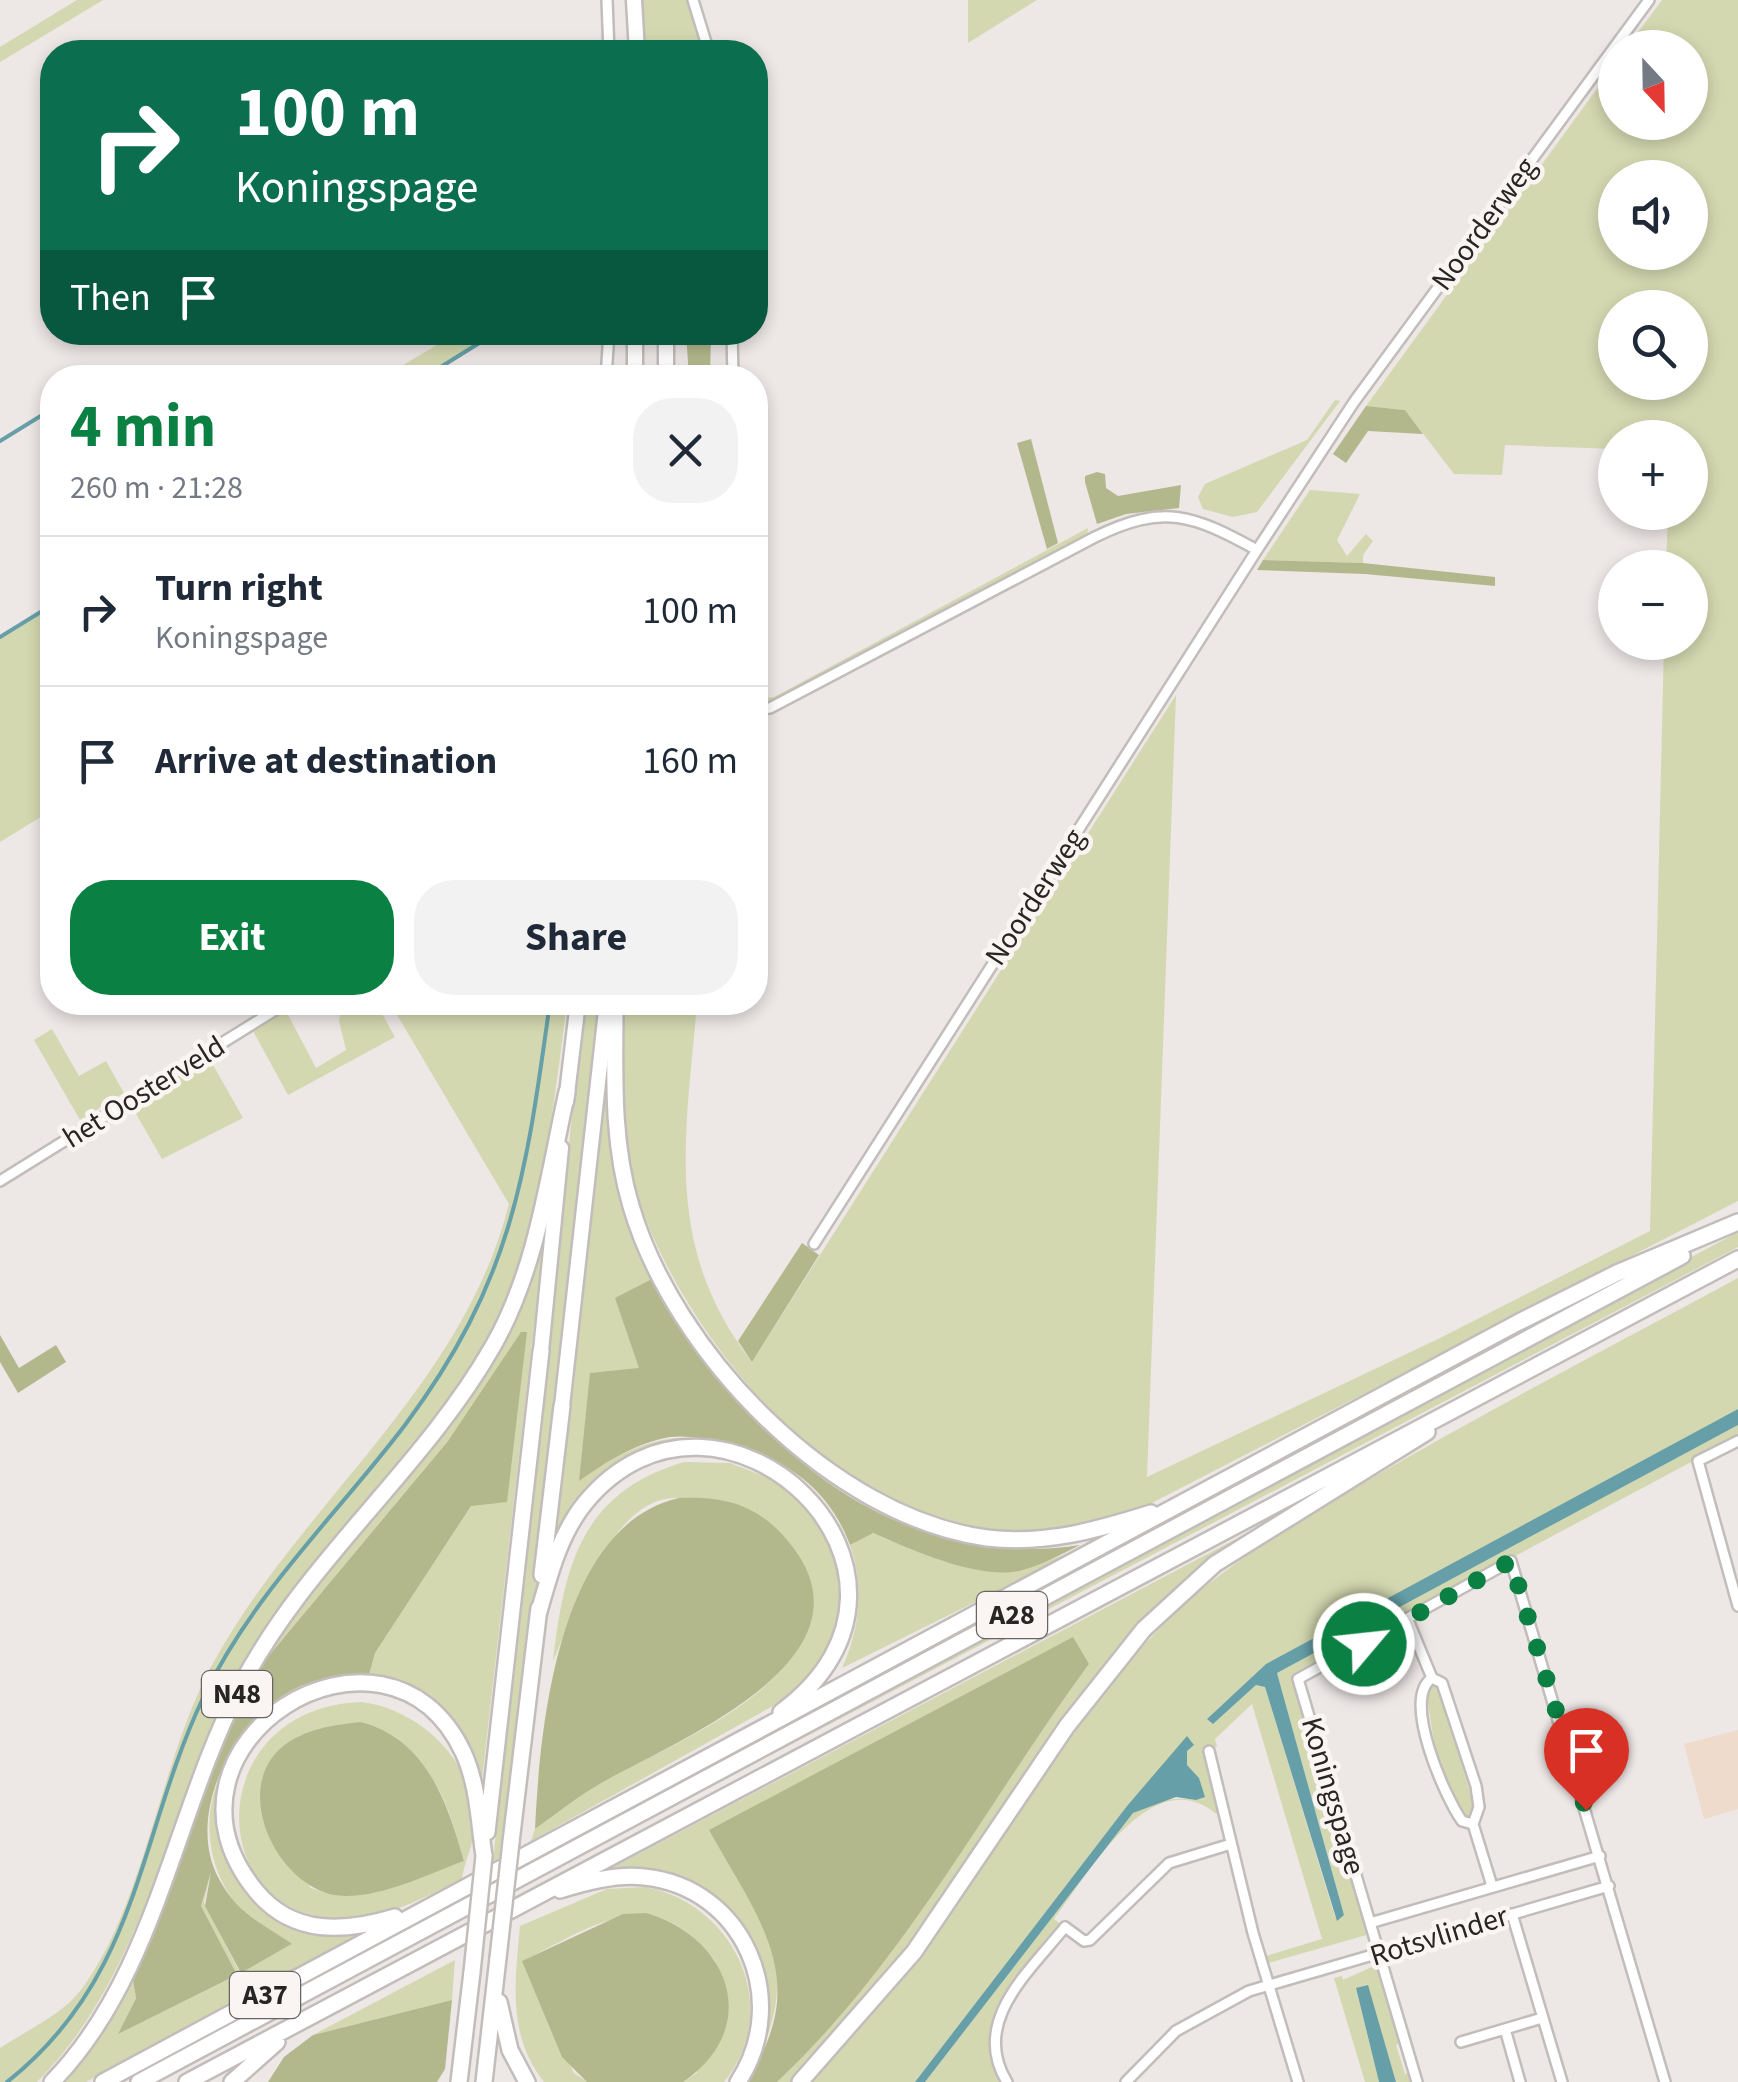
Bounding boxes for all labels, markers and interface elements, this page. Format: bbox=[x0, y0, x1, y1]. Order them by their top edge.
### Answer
north arrow bbox=[1598, 30, 1708, 140]
map controls bbox=[1598, 30, 1708, 660]
text: 100 m bbox=[235, 63, 420, 163]
icon: right bbox=[70, 80, 200, 210]
street label: Noorderweg bbox=[1421, 148, 1547, 300]
text: Koningspage bbox=[235, 156, 478, 220]
button: sound bbox=[1598, 160, 1708, 270]
icon: arrive bbox=[171, 270, 226, 325]
text: Then bbox=[70, 271, 151, 325]
button: search bbox=[1598, 290, 1708, 400]
text: 4 min bbox=[70, 385, 216, 470]
button: close bbox=[633, 398, 738, 503]
button: + bbox=[1598, 420, 1708, 530]
text: 260 m · 21:28 bbox=[70, 465, 243, 511]
button: − bbox=[1598, 550, 1708, 660]
text: Turn right bbox=[155, 561, 323, 615]
icon: right bbox=[70, 584, 125, 639]
text: 100 m bbox=[642, 584, 738, 638]
text: Koningspage bbox=[155, 615, 328, 661]
icon: arrive bbox=[70, 734, 125, 789]
text: Arrive at destination bbox=[155, 734, 497, 788]
text: 160 m bbox=[642, 734, 738, 788]
street label: Noorderweg bbox=[975, 820, 1095, 974]
button: Exit bbox=[70, 880, 394, 995]
button: Share bbox=[414, 880, 738, 995]
street label: het Oosterveld bbox=[55, 1025, 233, 1159]
road number: A28 bbox=[977, 1592, 1047, 1638]
position arrow bbox=[1312, 1592, 1416, 1696]
road number: N48 bbox=[202, 1671, 272, 1717]
pin bbox=[1544, 1708, 1629, 1811]
street label: Koningspage bbox=[1290, 1712, 1376, 1880]
icon: arrive bbox=[1559, 1723, 1614, 1778]
street label: Rotsvlinder bbox=[1365, 1894, 1514, 1977]
road number: A37 bbox=[230, 1972, 300, 2018]

